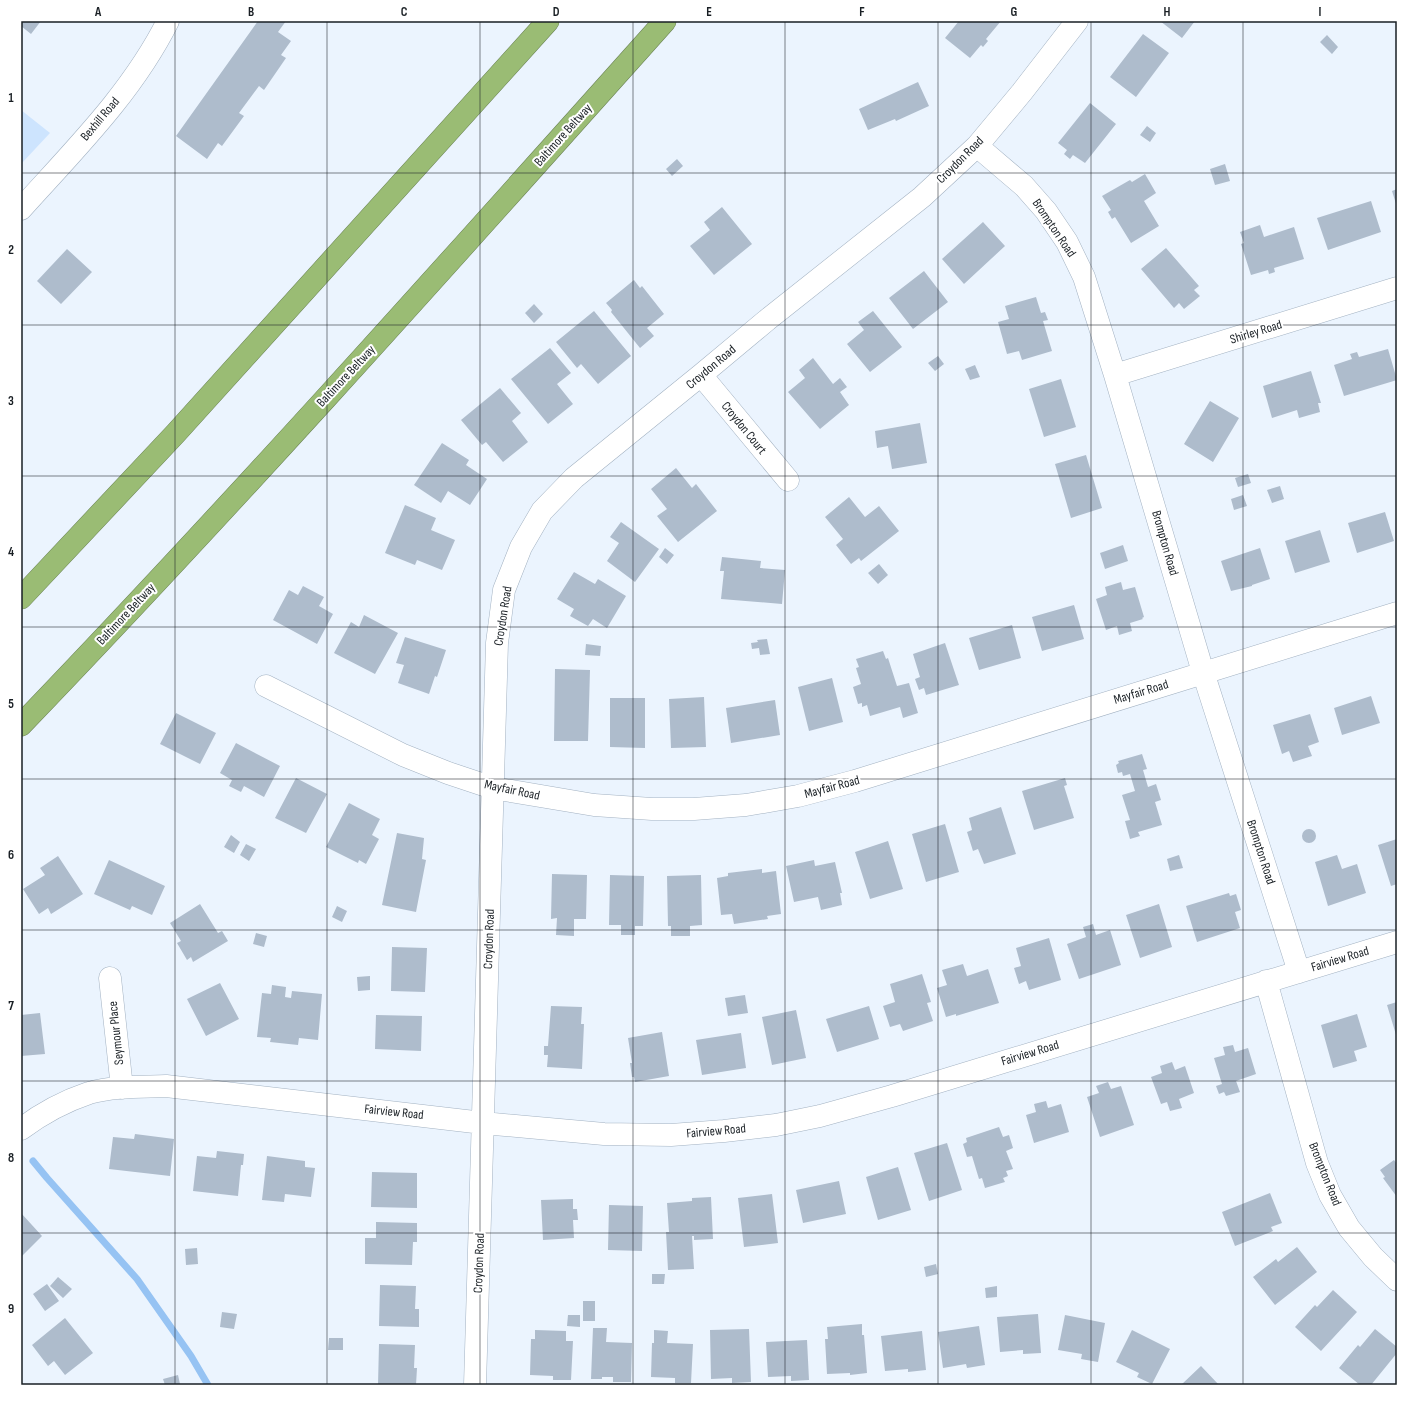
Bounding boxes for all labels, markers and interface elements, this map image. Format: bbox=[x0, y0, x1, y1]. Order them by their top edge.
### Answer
text: A bbox=[94, 4, 102, 20]
text: B bbox=[248, 4, 254, 20]
text: C bbox=[401, 4, 408, 20]
text: D bbox=[553, 4, 560, 20]
text: E bbox=[706, 4, 712, 20]
text: F bbox=[859, 4, 865, 20]
text: G bbox=[1011, 4, 1018, 20]
text: H bbox=[1164, 4, 1171, 20]
text: I bbox=[1319, 4, 1322, 20]
text: 1 bbox=[8, 90, 14, 106]
street label: Bexhill Road bbox=[77, 94, 123, 144]
street label: Baltimore Beltway bbox=[531, 100, 595, 170]
street label: Croydon Road bbox=[933, 133, 987, 187]
street label: Brompton Road bbox=[1029, 196, 1079, 260]
text: 2 bbox=[8, 242, 14, 258]
street label: Shirley Road bbox=[1228, 317, 1284, 347]
street label: Baltimore Beltway bbox=[313, 342, 379, 410]
street label: Croydon Road bbox=[683, 342, 739, 392]
text: 3 bbox=[8, 393, 14, 409]
street label: Croydon Court bbox=[718, 398, 770, 458]
street label: Brompton Road bbox=[1148, 509, 1182, 577]
text: 4 bbox=[8, 544, 14, 560]
street label: Baltimore Beltway bbox=[93, 580, 159, 648]
street label: Croydon Road bbox=[490, 585, 516, 647]
street label: Mayfair Road bbox=[1112, 676, 1170, 708]
text: 5 bbox=[8, 696, 14, 712]
street label: Mayfair Road bbox=[803, 772, 861, 802]
street label: Mayfair Road bbox=[483, 776, 541, 804]
street label: Brompton Road bbox=[1243, 818, 1279, 886]
text: 6 bbox=[8, 847, 14, 863]
street label: Croydon Road bbox=[480, 909, 498, 969]
street label: Fairview Road bbox=[1309, 943, 1371, 975]
text: 7 bbox=[8, 998, 14, 1014]
street label: Seymour Place bbox=[105, 1000, 127, 1066]
street label: Fairview Road bbox=[999, 1037, 1061, 1069]
street label: Fairview Road bbox=[364, 1101, 424, 1123]
street label: Fairview Road bbox=[686, 1120, 746, 1142]
street label: Brompton Road bbox=[1305, 1140, 1345, 1208]
text: 8 bbox=[8, 1150, 14, 1166]
street label: Croydon Road bbox=[470, 1233, 488, 1293]
text: 9 bbox=[8, 1301, 14, 1317]

